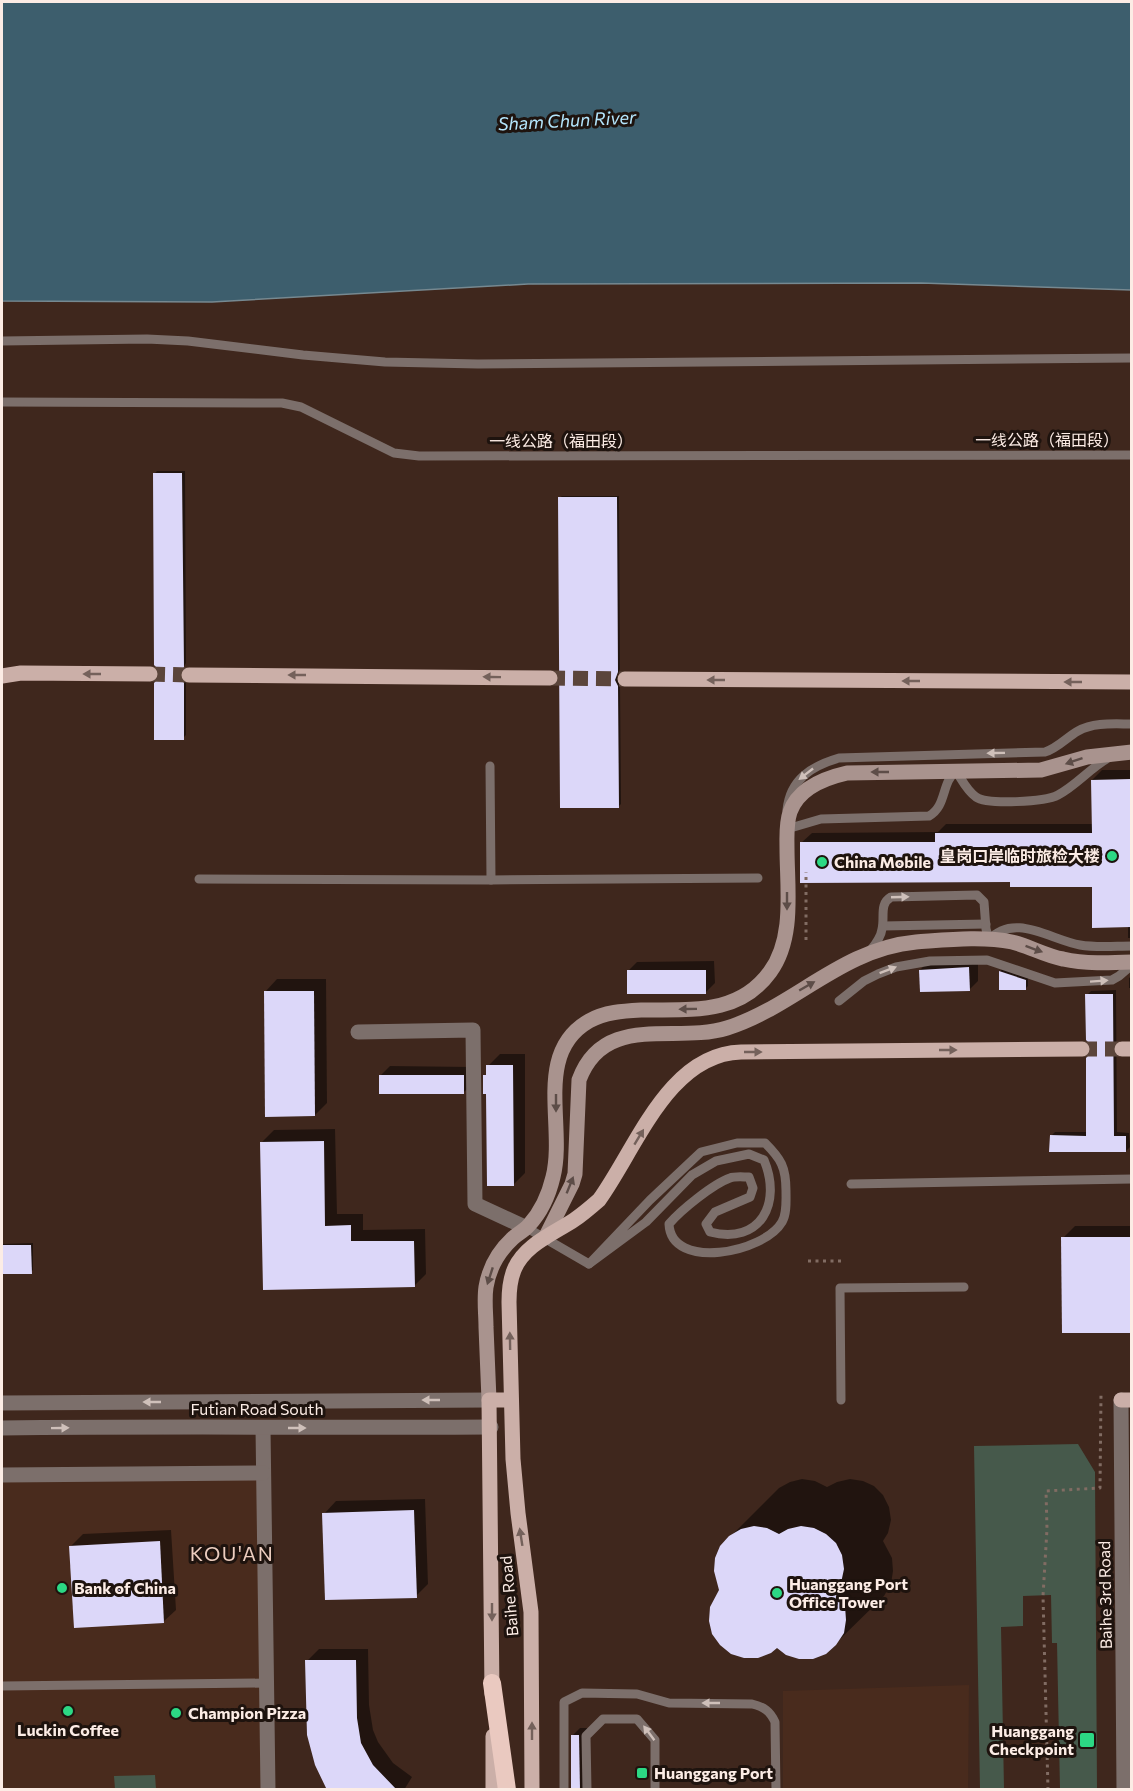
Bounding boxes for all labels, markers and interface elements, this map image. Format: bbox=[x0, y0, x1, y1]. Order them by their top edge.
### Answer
water label: Sham Chun River bbox=[497, 105, 637, 135]
street label: 一线公路（福田段） bbox=[975, 430, 1119, 449]
street label: 一线公路（福田段） bbox=[489, 431, 633, 450]
one-way arrow bbox=[82, 669, 101, 679]
one-way arrow bbox=[287, 671, 306, 680]
one-way arrow bbox=[482, 672, 501, 682]
one-way arrow bbox=[706, 675, 725, 685]
one-way arrow bbox=[901, 676, 920, 686]
one-way arrow bbox=[1064, 677, 1083, 687]
one-way arrow bbox=[987, 749, 1006, 758]
one-way arrow bbox=[1065, 757, 1083, 766]
one-way arrow bbox=[871, 767, 890, 777]
one-way arrow bbox=[798, 768, 814, 781]
place label: 皇岗口岸临时旅检大楼 bbox=[940, 846, 1100, 865]
marker: 皇岗口岸临时旅检大楼 bbox=[1105, 849, 1119, 863]
place label: China Mobile bbox=[834, 852, 931, 871]
marker: China Mobile bbox=[815, 855, 829, 869]
one-way arrow bbox=[782, 891, 792, 910]
one-way arrow bbox=[891, 892, 910, 901]
one-way arrow bbox=[1025, 945, 1043, 955]
one-way arrow bbox=[879, 965, 897, 974]
one-way arrow bbox=[1089, 976, 1108, 986]
one-way arrow bbox=[799, 981, 816, 991]
one-way arrow bbox=[678, 1004, 697, 1014]
one-way arrow bbox=[939, 1045, 958, 1055]
one-way arrow bbox=[744, 1047, 763, 1057]
one-way arrow bbox=[551, 1093, 561, 1112]
one-way arrow bbox=[633, 1129, 644, 1145]
one-way arrow bbox=[565, 1176, 575, 1194]
one-way arrow bbox=[484, 1267, 494, 1285]
one-way arrow bbox=[505, 1332, 514, 1351]
one-way arrow bbox=[421, 1395, 440, 1405]
one-way arrow bbox=[142, 1397, 161, 1407]
street label: Futian Road South bbox=[190, 1399, 324, 1418]
one-way arrow bbox=[50, 1423, 69, 1432]
one-way arrow bbox=[287, 1423, 306, 1433]
one-way arrow bbox=[517, 1527, 526, 1546]
district label: KOU'AN bbox=[190, 1541, 274, 1565]
street label: Baihe 3rd Road bbox=[1094, 1541, 1115, 1649]
street label: Baihe Road bbox=[496, 1555, 521, 1637]
place label: Huanggang Port Office Tower bbox=[789, 1574, 908, 1611]
place label: Bank of China bbox=[74, 1578, 176, 1597]
marker: Bank of China bbox=[55, 1581, 69, 1595]
marker: Huanggang Port Office Tower bbox=[770, 1586, 784, 1600]
one-way arrow bbox=[487, 1602, 497, 1621]
one-way arrow bbox=[701, 1698, 720, 1708]
place label: Champion Pizza bbox=[188, 1703, 306, 1722]
marker: Luckin Coffee bbox=[61, 1704, 75, 1718]
marker: Champion Pizza bbox=[169, 1706, 183, 1720]
place label: Luckin Coffee bbox=[17, 1720, 119, 1739]
place label: Huanggang Checkpoint bbox=[989, 1721, 1074, 1758]
one-way arrow bbox=[527, 1722, 537, 1741]
one-way arrow bbox=[643, 1726, 655, 1741]
marker: Huanggang Checkpoint bbox=[1078, 1731, 1096, 1749]
place label: Huanggang Port bbox=[654, 1763, 773, 1782]
marker: Huanggang Port bbox=[635, 1766, 649, 1780]

